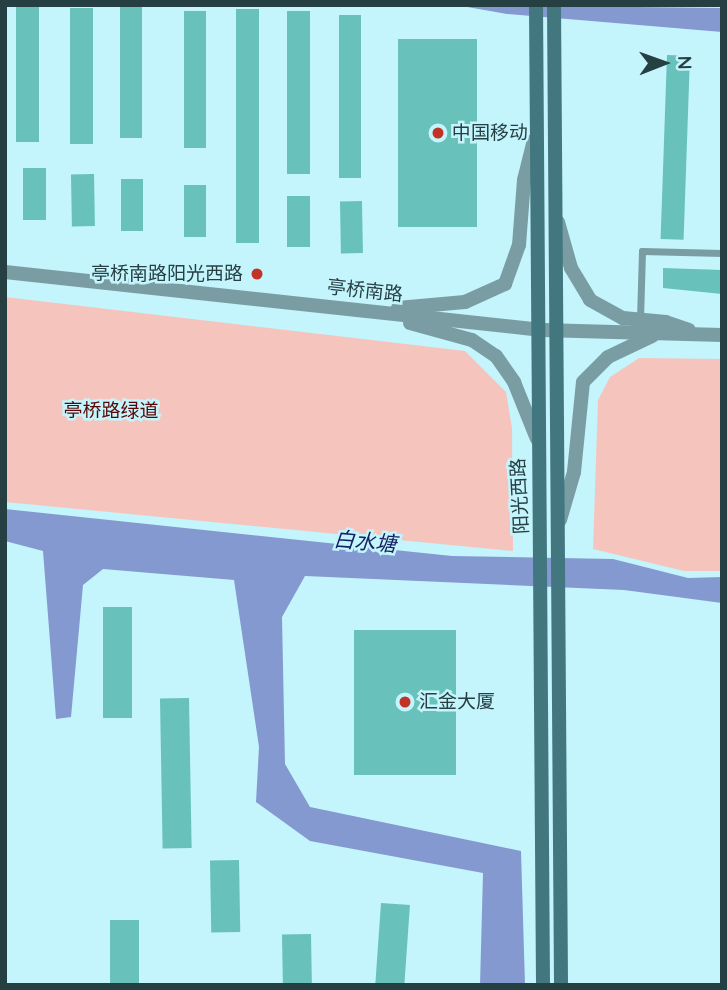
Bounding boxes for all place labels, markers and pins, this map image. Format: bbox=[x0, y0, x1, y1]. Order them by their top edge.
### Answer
place label: 中国移动 bbox=[452, 122, 528, 144]
marker: 中国移动 bbox=[430, 125, 446, 141]
place label: 亭桥南路阳光西路 bbox=[91, 263, 243, 285]
marker: 亭桥南路阳光西路 bbox=[249, 266, 265, 282]
place label: 汇金大厦 bbox=[419, 691, 495, 713]
marker: 汇金大厦 bbox=[397, 694, 413, 710]

